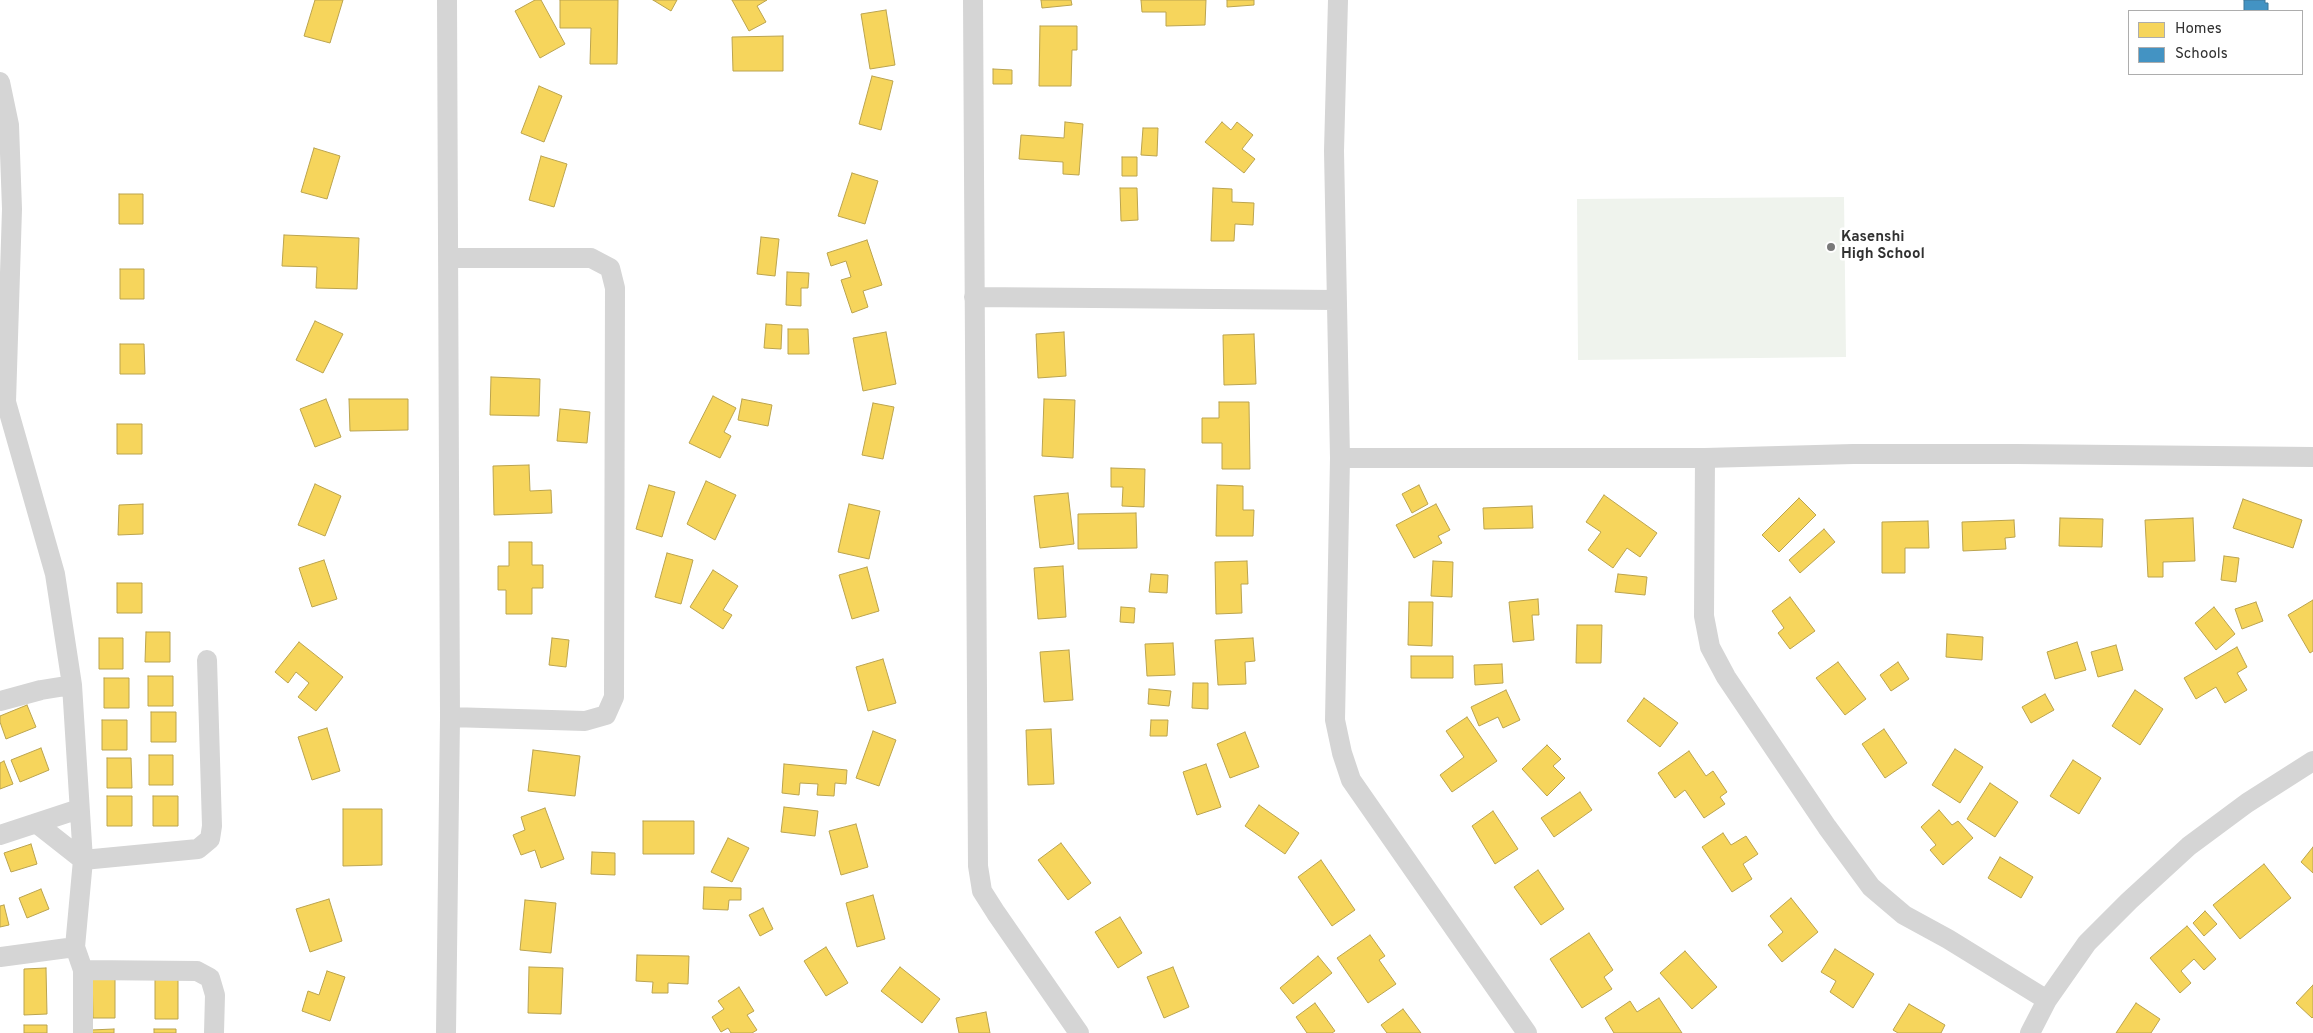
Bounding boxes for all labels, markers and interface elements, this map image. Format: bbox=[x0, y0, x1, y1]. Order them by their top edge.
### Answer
legend bbox=[2128, 10, 2303, 75]
text: Homes bbox=[2175, 20, 2222, 39]
text: Schools bbox=[2175, 45, 2228, 64]
place label: Kasenshi High School bbox=[1841, 229, 1925, 264]
marker: Kasenshi High School bbox=[1825, 241, 1837, 253]

